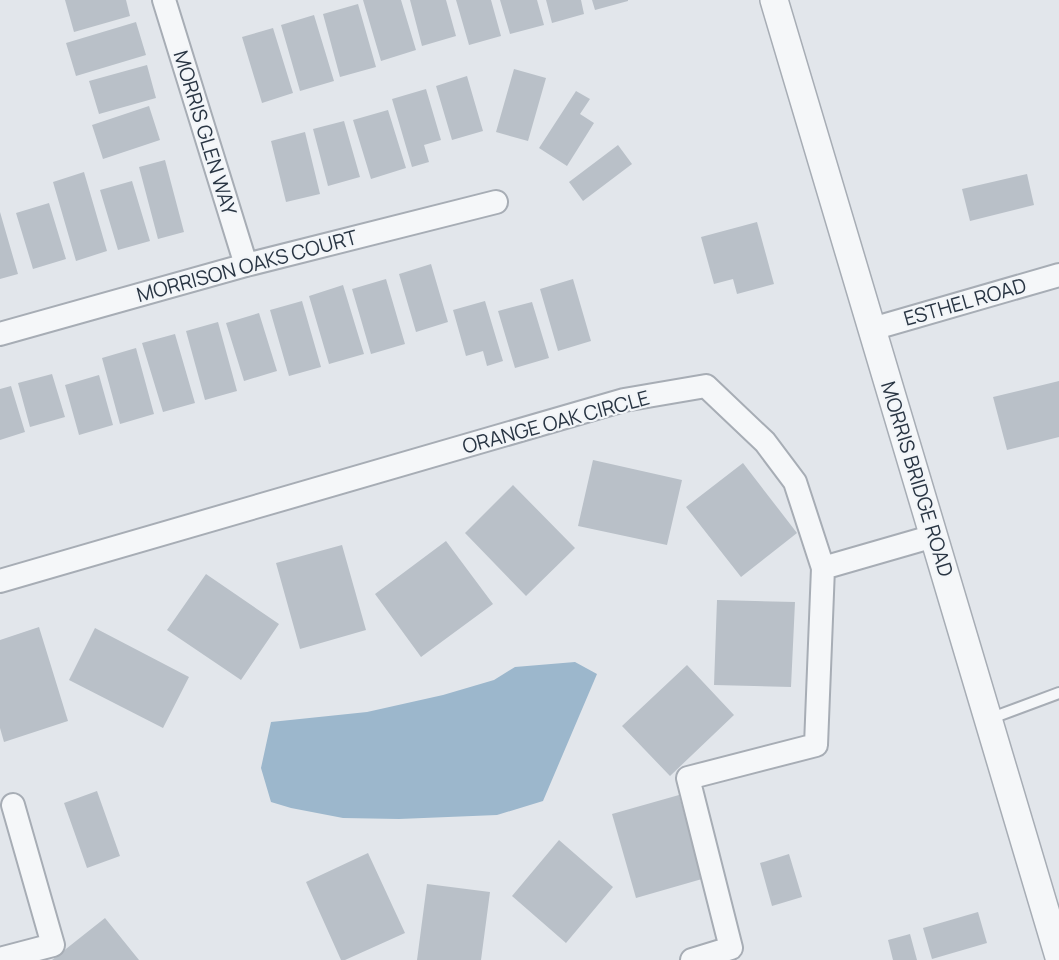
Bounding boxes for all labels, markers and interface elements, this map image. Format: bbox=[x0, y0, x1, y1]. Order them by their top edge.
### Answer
street label: MORRIS GLEN WAY bbox=[168, 47, 244, 219]
street label: MORRISON OAKS COURT bbox=[134, 223, 360, 308]
street label: ESTHEL ROAD bbox=[900, 271, 1029, 332]
street label: MORRIS BRIDGE ROAD bbox=[875, 378, 960, 580]
street label: ORANGE OAK CIRCLE bbox=[459, 384, 652, 459]

